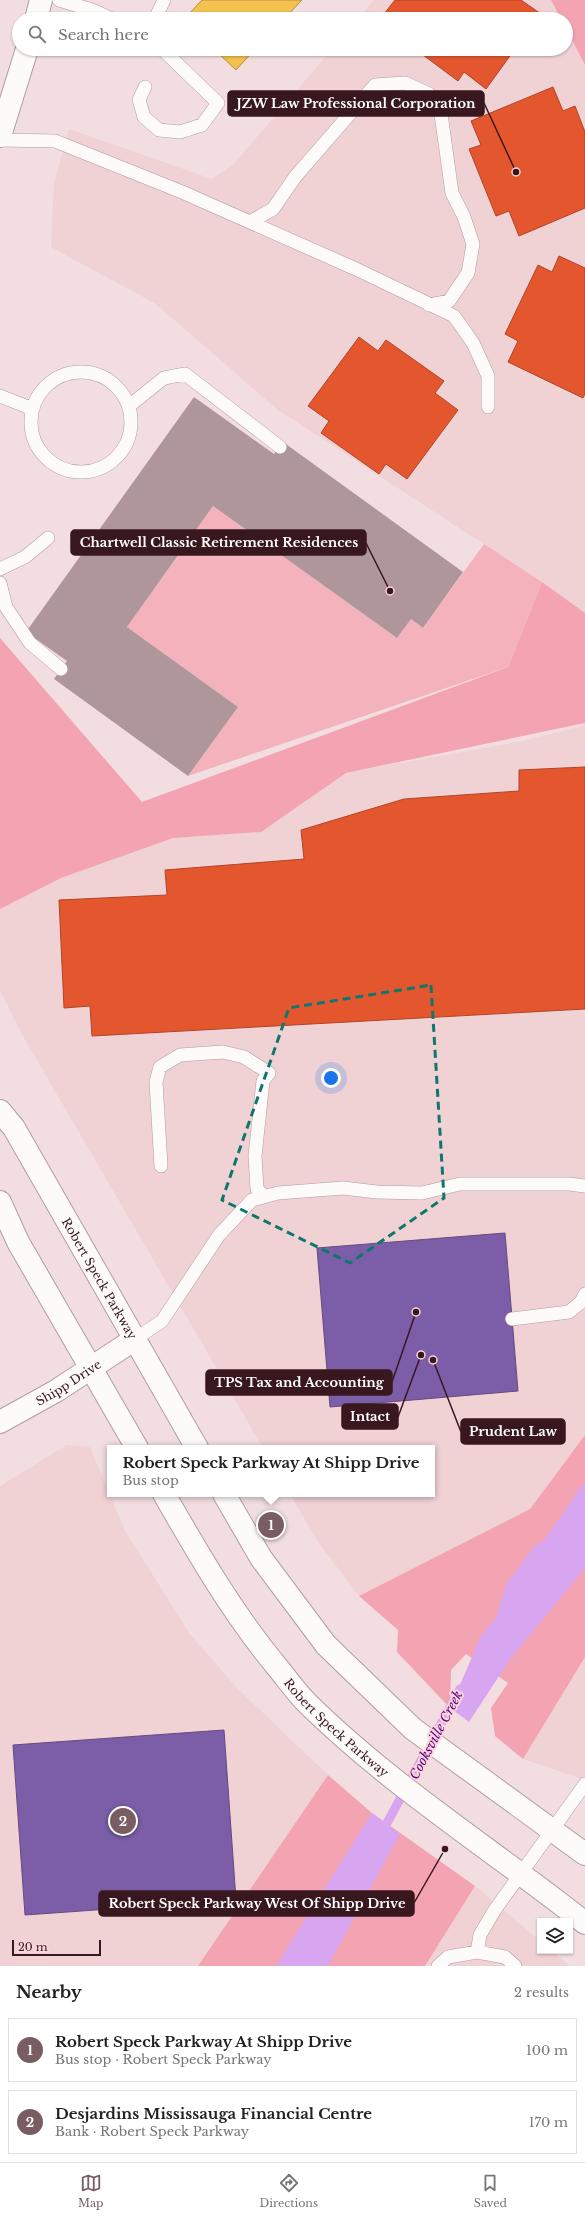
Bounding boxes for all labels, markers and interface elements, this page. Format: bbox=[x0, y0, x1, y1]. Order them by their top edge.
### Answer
search box bbox=[12, 12, 573, 56]
icon: search bbox=[26, 23, 48, 45]
text: Search here bbox=[58, 25, 149, 44]
callout: JZW Law Professional Corporation bbox=[228, 91, 484, 116]
text: JZW Law Professional Corporation bbox=[233, 95, 476, 112]
callout: Chartwell Classic Retirement Residences bbox=[71, 530, 366, 555]
text: Chartwell Classic Retirement Residences bbox=[80, 534, 358, 551]
your location bbox=[321, 1068, 341, 1088]
street label: Robert Speck Parkway bbox=[59, 1215, 141, 1342]
street label: Shipp Drive bbox=[33, 1356, 104, 1408]
callout: TPS Tax and Accounting bbox=[206, 1370, 392, 1395]
text: TPS Tax and Accounting bbox=[214, 1374, 385, 1391]
callout: Intact bbox=[342, 1404, 398, 1429]
text: Intact bbox=[350, 1408, 390, 1425]
callout: Prudent Law bbox=[461, 1419, 565, 1444]
text: Prudent Law bbox=[469, 1423, 557, 1440]
popup bbox=[107, 1445, 435, 1497]
text: Robert Speck Parkway At Shipp Drive bbox=[122, 1453, 420, 1472]
text: Bus stop bbox=[122, 1472, 179, 1489]
pin: 1 bbox=[258, 1510, 284, 1540]
street label: Robert Speck Parkway bbox=[281, 1675, 392, 1780]
water label: Cooksville Creek bbox=[405, 1687, 467, 1782]
pin: 2 bbox=[110, 1806, 136, 1836]
callout: Robert Speck Parkway West Of Shipp Drive bbox=[99, 1891, 414, 1916]
text: Robert Speck Parkway West Of Shipp Drive bbox=[108, 1895, 406, 1912]
map controls bbox=[537, 1918, 573, 1954]
button: layers bbox=[537, 1918, 573, 1954]
scale bar bbox=[12, 1938, 101, 1957]
text: 20 m bbox=[18, 1940, 48, 1954]
text: Nearby bbox=[16, 1982, 82, 2003]
text: 2 results bbox=[514, 1984, 569, 2001]
text: Robert Speck Parkway At Shipp Drive bbox=[55, 2032, 352, 2051]
text: 1 bbox=[27, 2042, 33, 2059]
text: 100 m bbox=[526, 2042, 568, 2059]
text: Bus stop · Robert Speck Parkway bbox=[55, 2051, 271, 2068]
text: Desjardins Mississauga Financial Centre bbox=[55, 2104, 372, 2123]
text: 2 bbox=[26, 2114, 34, 2131]
text: 170 m bbox=[529, 2114, 568, 2131]
text: Bank · Robert Speck Parkway bbox=[55, 2123, 249, 2140]
tab: Map bbox=[78, 2172, 104, 2210]
tab: Directions bbox=[259, 2172, 318, 2210]
tab: Saved bbox=[474, 2172, 507, 2210]

